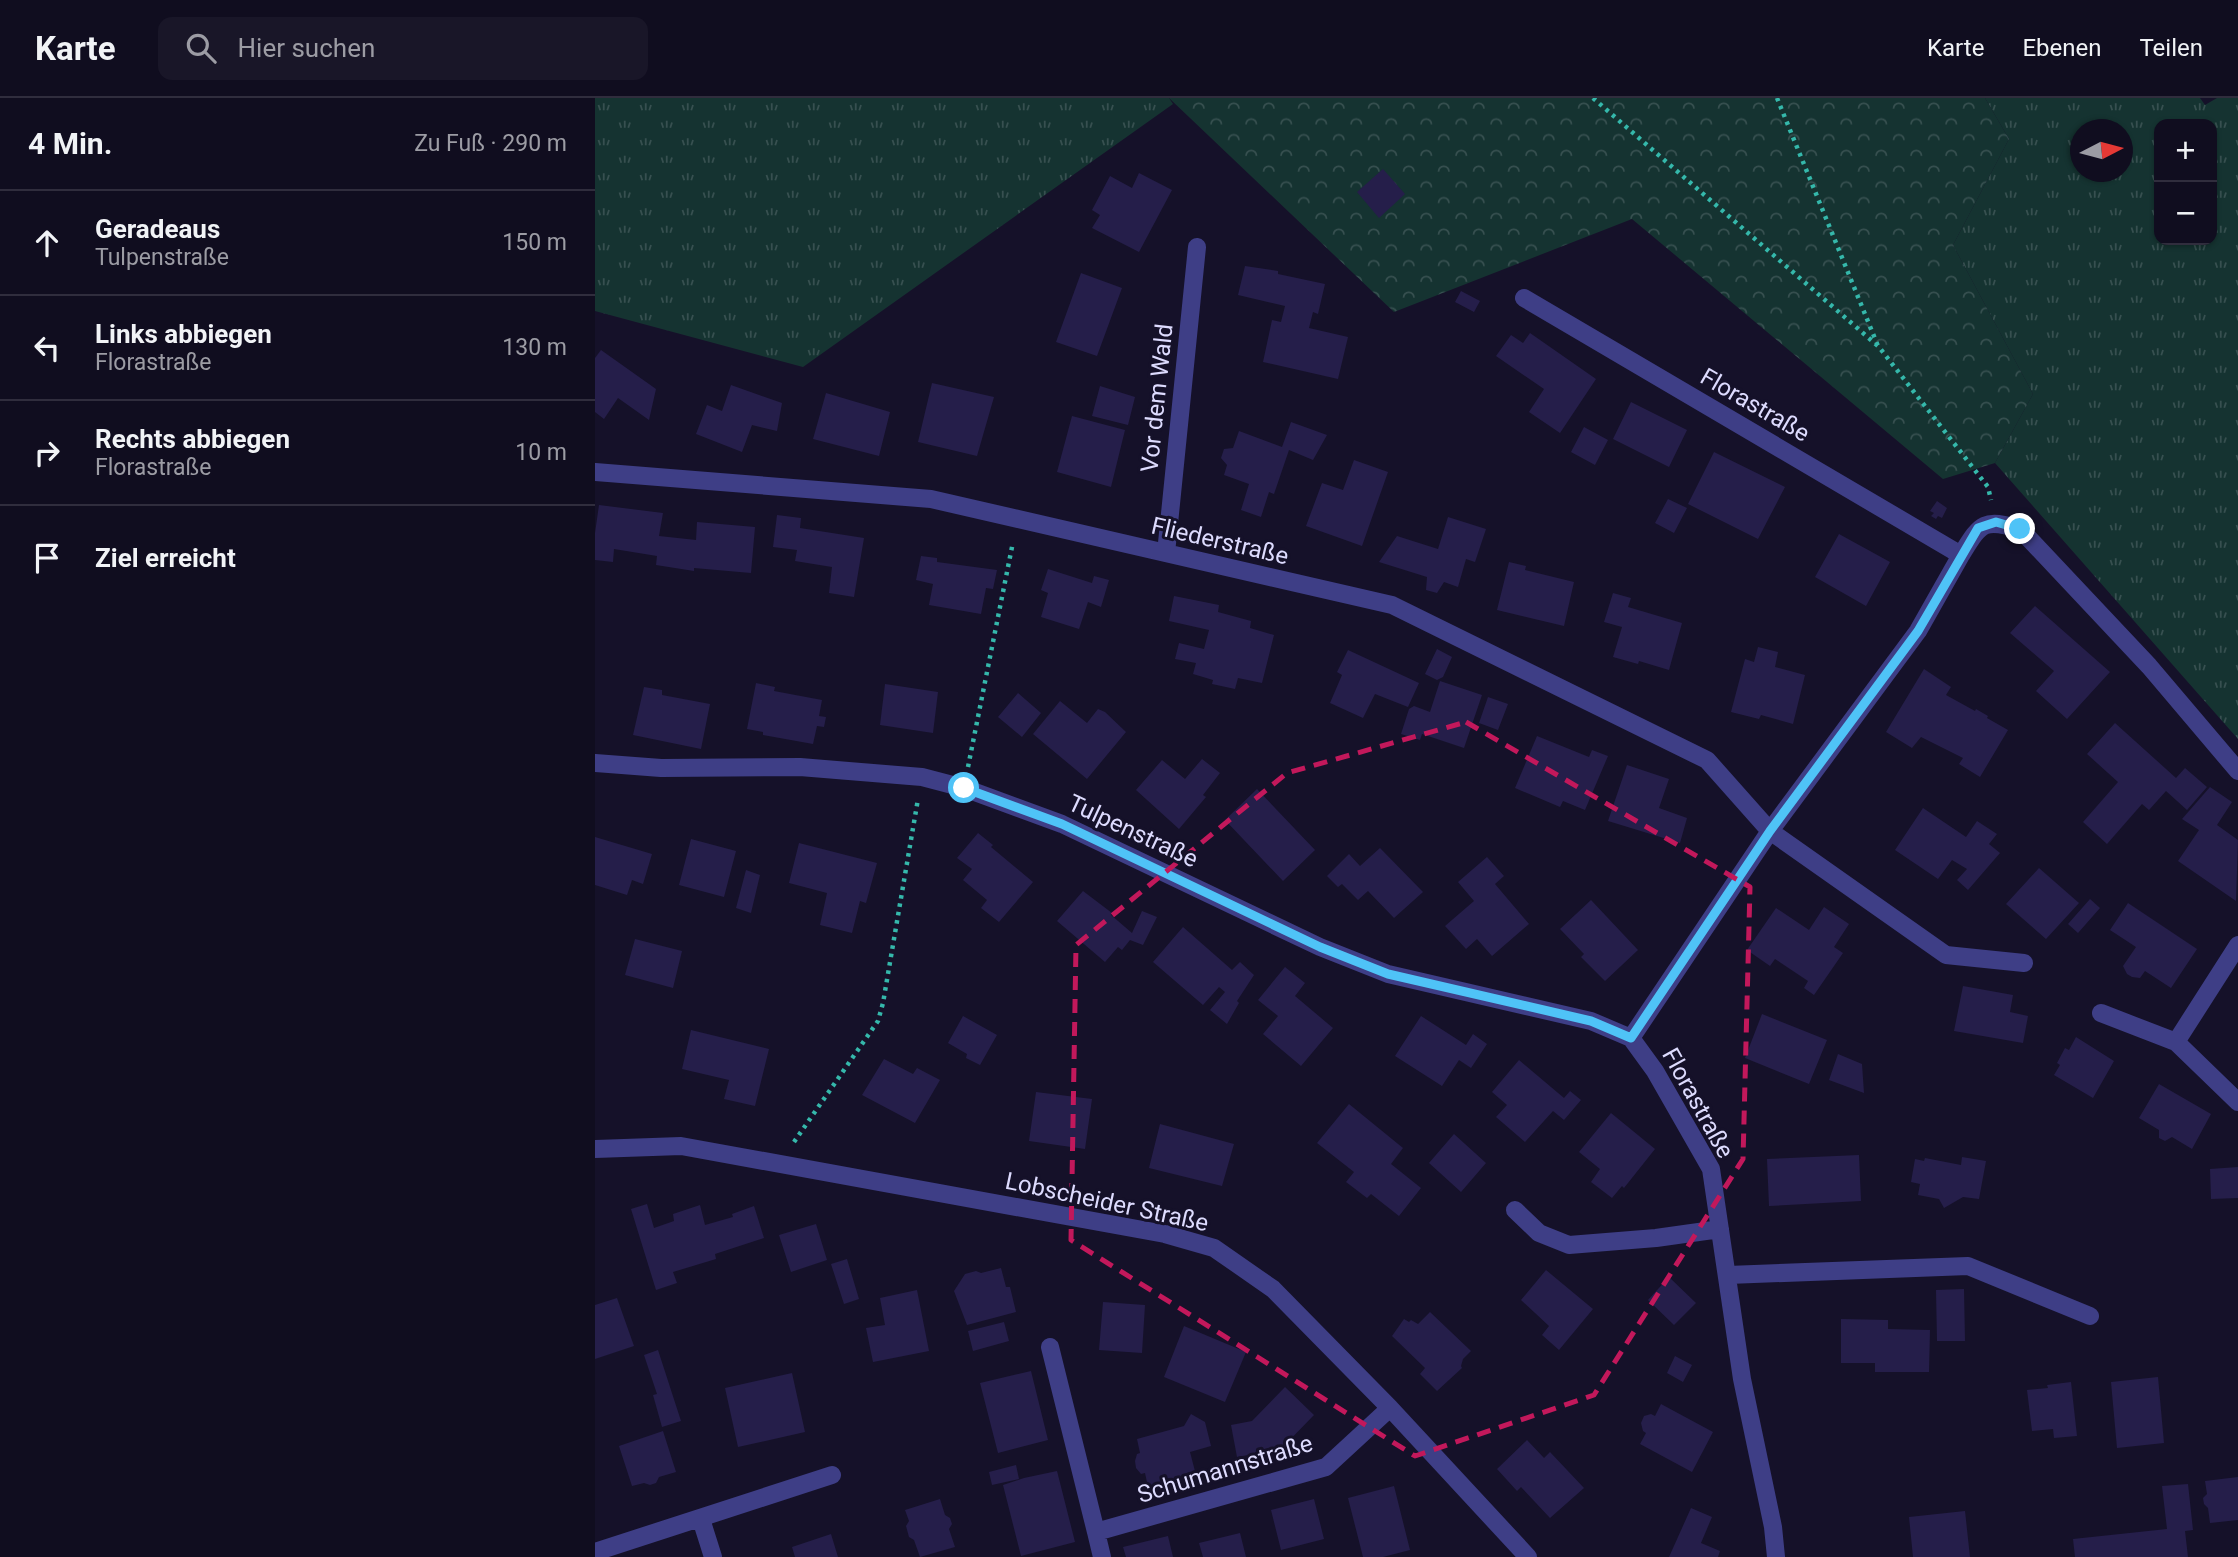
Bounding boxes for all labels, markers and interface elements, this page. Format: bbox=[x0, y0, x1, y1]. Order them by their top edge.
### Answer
search box bbox=[158, 17, 648, 80]
text: Karte bbox=[35, 29, 116, 68]
icon: search bbox=[182, 29, 220, 67]
text: Hier suchen bbox=[238, 33, 375, 63]
text: Karte bbox=[1927, 34, 1984, 62]
text: Ebenen bbox=[2022, 34, 2101, 62]
text: Teilen bbox=[2139, 34, 2203, 62]
north arrow bbox=[2070, 119, 2133, 182]
map controls bbox=[2154, 119, 2217, 245]
button: + bbox=[2154, 119, 2217, 182]
text: 4 Min. bbox=[28, 126, 112, 161]
text: Zu Fuß · 290 m bbox=[414, 130, 567, 157]
button: − bbox=[2154, 182, 2217, 245]
text: Geradeaus bbox=[95, 214, 220, 244]
icon: ahead bbox=[28, 224, 66, 262]
text: 150 m bbox=[502, 229, 567, 256]
text: Tulpenstraße bbox=[95, 244, 229, 271]
text: Links abbiegen bbox=[95, 319, 272, 349]
street label: Vor dem Wald bbox=[1135, 322, 1179, 474]
icon: left bbox=[28, 329, 66, 367]
text: 130 m bbox=[502, 334, 567, 361]
text: Florastraße bbox=[95, 349, 211, 376]
street label: Florastraße bbox=[1695, 363, 1815, 447]
text: Rechts abbiegen bbox=[95, 424, 290, 454]
icon: right bbox=[28, 434, 66, 472]
text: 10 m bbox=[515, 439, 567, 466]
text: Florastraße bbox=[95, 454, 211, 481]
street label: Fliederstraße bbox=[1149, 512, 1291, 570]
route end bbox=[2004, 513, 2035, 544]
icon: arrive bbox=[28, 539, 66, 577]
text: Ziel erreicht bbox=[95, 543, 236, 573]
route start bbox=[948, 772, 979, 803]
street label: Tulpenstraße bbox=[1064, 789, 1202, 873]
street label: Florastraße bbox=[1656, 1043, 1740, 1163]
street label: Lobscheider Straße bbox=[1003, 1167, 1211, 1237]
street label: Schumannstraße bbox=[1134, 1429, 1316, 1509]

